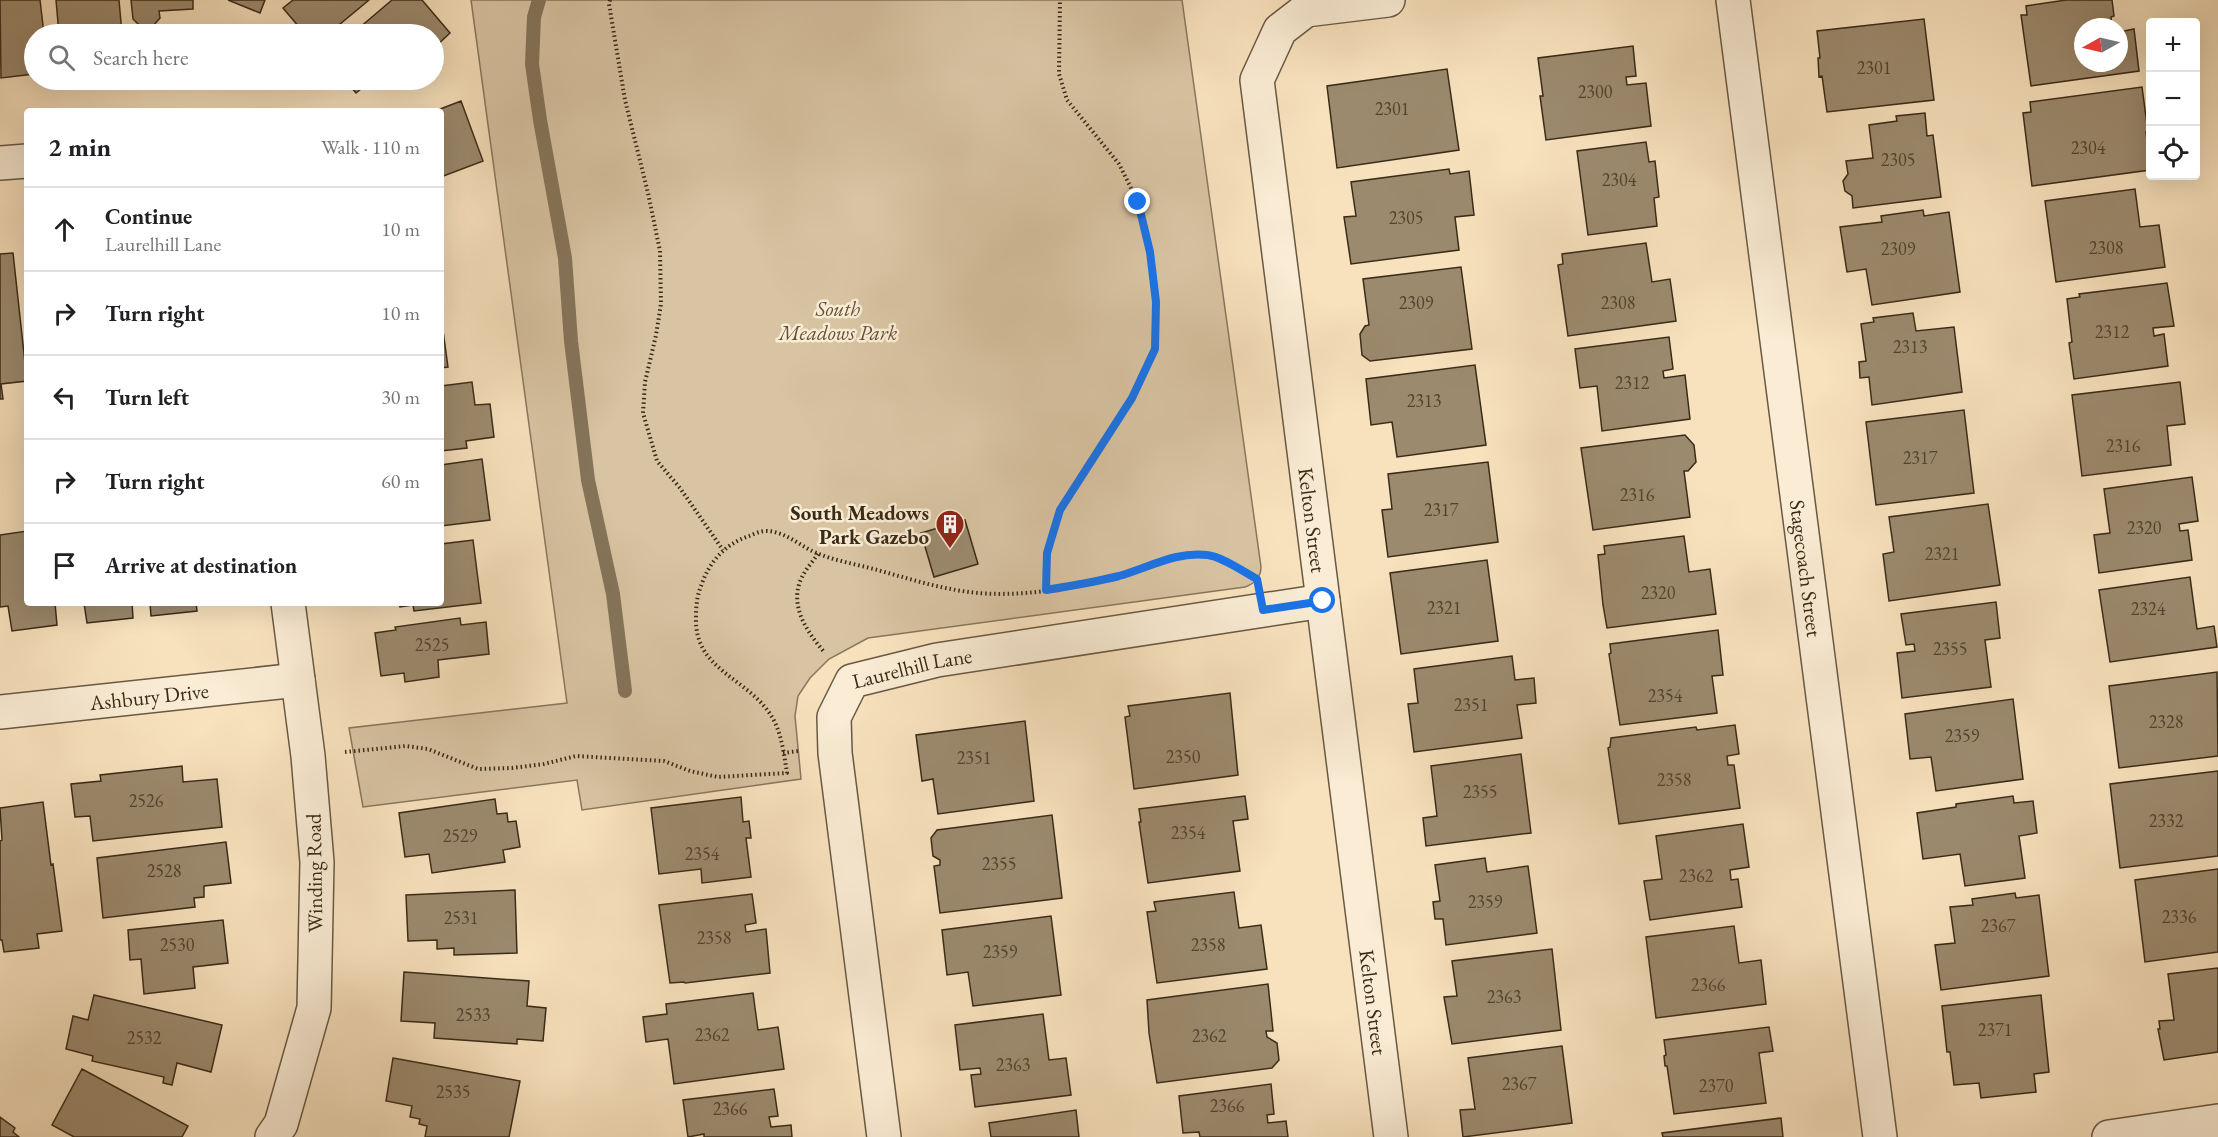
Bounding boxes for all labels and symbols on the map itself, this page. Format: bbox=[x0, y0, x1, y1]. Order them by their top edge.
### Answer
north arrow bbox=[2074, 18, 2128, 72]
house number: 2301 bbox=[1857, 56, 1891, 79]
house number: 2300 bbox=[1578, 80, 1613, 103]
house number: 2301 bbox=[1375, 97, 1409, 120]
house number: 2304 bbox=[2071, 136, 2106, 159]
house number: 2305 bbox=[1881, 148, 1915, 171]
house number: 2304 bbox=[1602, 168, 1637, 191]
route end bbox=[1124, 188, 1150, 214]
house number: 2305 bbox=[1389, 206, 1423, 229]
house number: 2308 bbox=[2089, 236, 2123, 259]
house number: 2309 bbox=[1881, 237, 1916, 260]
house number: 2309 bbox=[1399, 291, 1434, 314]
house number: 2308 bbox=[1601, 291, 1635, 314]
park label: South Meadows Park bbox=[777, 295, 898, 346]
house number: 2312 bbox=[2095, 320, 2130, 343]
house number: 2313 bbox=[1893, 335, 1927, 358]
house number: 2312 bbox=[1615, 371, 1650, 394]
house number: 2313 bbox=[1407, 389, 1441, 412]
house number: 2316 bbox=[2106, 434, 2141, 457]
house number: 2317 bbox=[1903, 446, 1938, 469]
street label: Kelton Street bbox=[1293, 466, 1333, 575]
house number: 2316 bbox=[1620, 483, 1655, 506]
house number: 2317 bbox=[1424, 498, 1459, 521]
street label: Stagecoach Street bbox=[1784, 498, 1829, 639]
place label: South Meadows Park Gazebo bbox=[790, 499, 929, 550]
building icon: South Meadows Park Gazebo bbox=[934, 508, 966, 550]
house number: 2320 bbox=[2127, 516, 2162, 539]
house number: 2321 bbox=[1925, 542, 1959, 565]
house number: 2320 bbox=[1641, 581, 1676, 604]
route start bbox=[1309, 587, 1335, 613]
house number: 2321 bbox=[1427, 596, 1461, 619]
house number: 2324 bbox=[2131, 597, 2166, 620]
house number: 2525 bbox=[415, 633, 449, 656]
house number: 2355 bbox=[1933, 637, 1967, 660]
street label: Laurelhill Lane bbox=[849, 641, 974, 694]
street label: Ashbury Drive bbox=[87, 676, 210, 716]
house number: 2354 bbox=[1648, 684, 1683, 707]
house number: 2351 bbox=[1454, 693, 1488, 716]
house number: 2328 bbox=[2149, 710, 2183, 733]
house number: 2359 bbox=[1945, 724, 1980, 747]
house number: 2350 bbox=[1166, 745, 1201, 768]
house number: 2351 bbox=[957, 746, 991, 769]
house number: 2358 bbox=[1657, 768, 1691, 791]
house number: 2355 bbox=[1463, 780, 1497, 803]
house number: 2526 bbox=[129, 789, 164, 812]
house number: 2332 bbox=[2149, 809, 2184, 832]
street label: Winding Road bbox=[299, 813, 329, 933]
house number: 2354 bbox=[1171, 821, 1206, 844]
house number: 2529 bbox=[443, 824, 478, 847]
house number: 2354 bbox=[685, 842, 720, 865]
house number: 2355 bbox=[982, 852, 1016, 875]
house number: 2528 bbox=[147, 859, 181, 882]
house number: 2362 bbox=[1679, 864, 1714, 887]
house number: 2359 bbox=[1468, 890, 1503, 913]
house number: 2336 bbox=[2162, 905, 2197, 928]
house number: 2531 bbox=[444, 906, 478, 929]
house number: 2367 bbox=[1981, 914, 2016, 937]
house number: 2358 bbox=[697, 926, 731, 949]
house number: 2530 bbox=[160, 933, 195, 956]
house number: 2358 bbox=[1191, 933, 1225, 956]
house number: 2359 bbox=[983, 940, 1018, 963]
street label: Kelton Street bbox=[1354, 948, 1394, 1057]
house number: 2366 bbox=[1691, 973, 1726, 996]
house number: 2363 bbox=[1487, 985, 1521, 1008]
house number: 2533 bbox=[456, 1003, 490, 1026]
house number: 2371 bbox=[1978, 1018, 2012, 1041]
house number: 2362 bbox=[695, 1023, 730, 1046]
house number: 2362 bbox=[1192, 1024, 1227, 1047]
house number: 2532 bbox=[127, 1026, 162, 1049]
house number: 2363 bbox=[996, 1053, 1030, 1076]
house number: 2367 bbox=[1502, 1072, 1537, 1095]
house number: 2370 bbox=[1699, 1074, 1734, 1097]
house number: 2535 bbox=[436, 1080, 470, 1103]
house number: 2366 bbox=[1210, 1094, 1245, 1117]
house number: 2366 bbox=[713, 1097, 748, 1120]

